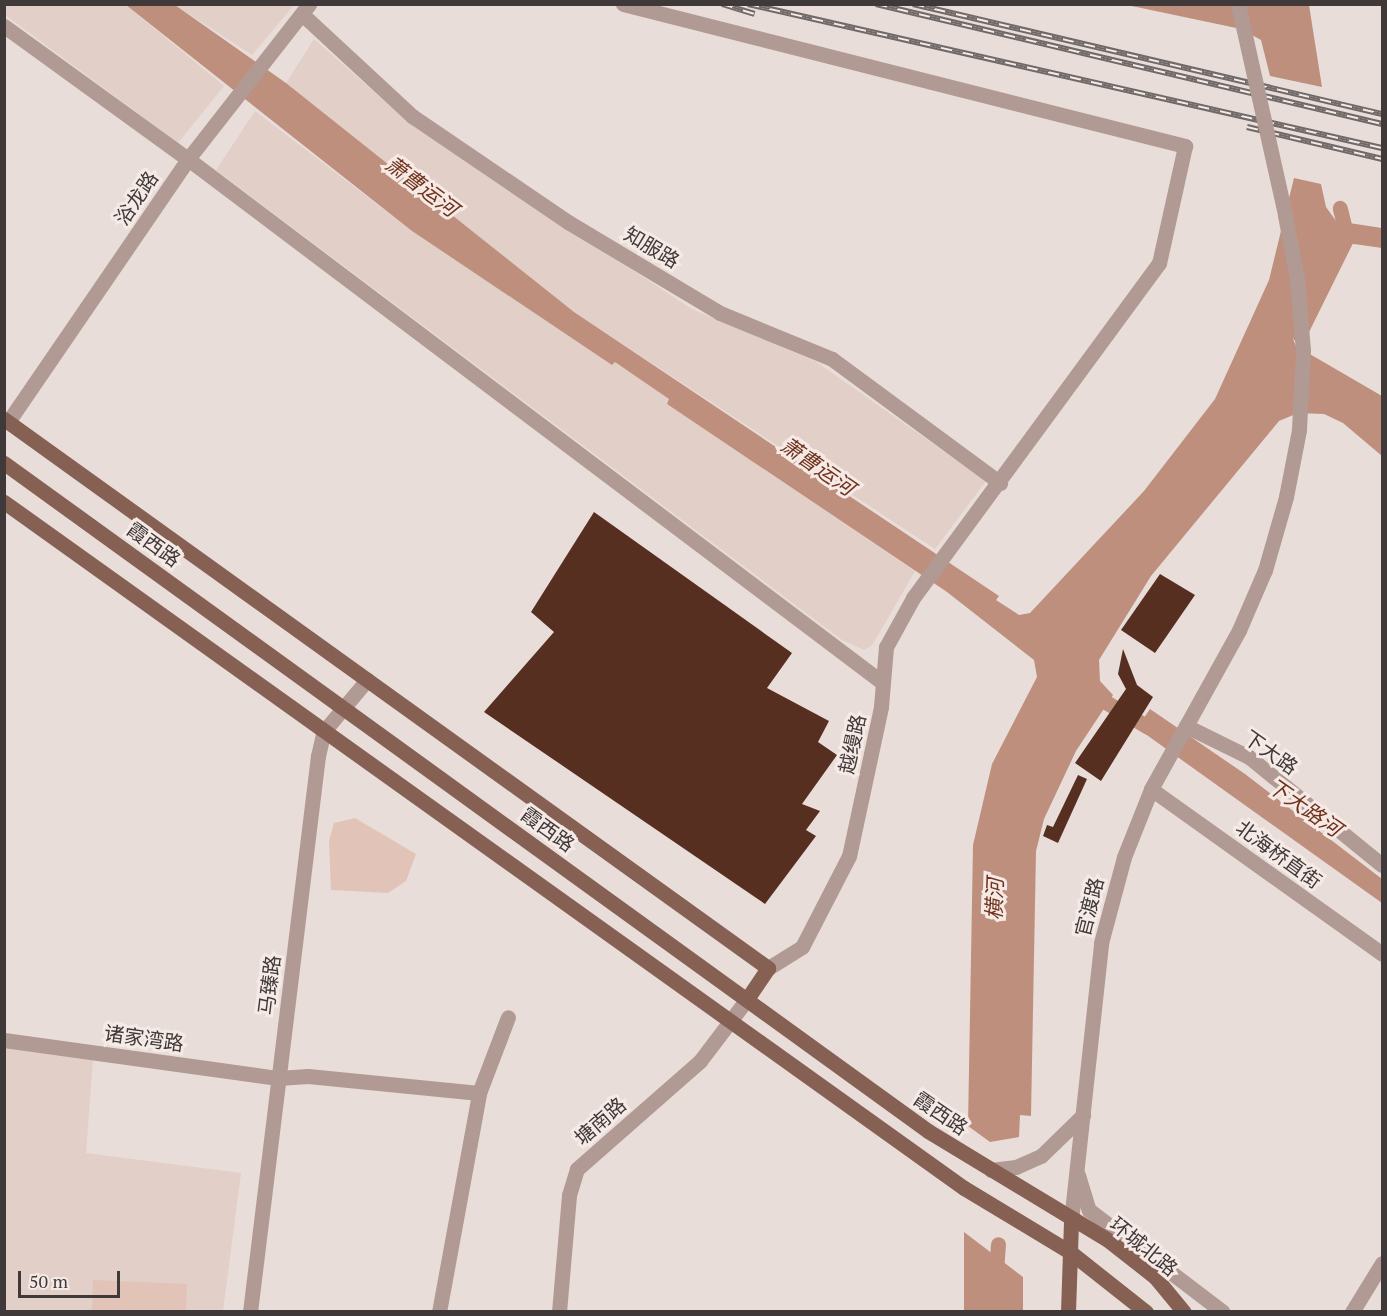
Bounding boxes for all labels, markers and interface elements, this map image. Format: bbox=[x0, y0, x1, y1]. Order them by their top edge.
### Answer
water label: 萧曹运河 bbox=[381, 151, 463, 221]
street label: 浴龙路 bbox=[109, 166, 163, 230]
street label: 知服路 bbox=[620, 221, 684, 273]
water label: 萧曹运河 bbox=[776, 432, 860, 500]
street label: 霞西路 bbox=[123, 517, 185, 571]
street label: 越缦路 bbox=[834, 712, 870, 776]
street label: 下大路 bbox=[1240, 725, 1302, 779]
water label: 下大路河 bbox=[1263, 773, 1347, 841]
street label: 霞西路 bbox=[517, 802, 579, 856]
street label: 北海桥直街 bbox=[1231, 815, 1327, 893]
street label: 官渡路 bbox=[1070, 875, 1108, 939]
water label: 横河 bbox=[981, 878, 1007, 920]
street label: 马臻路 bbox=[253, 954, 285, 1016]
street label: 诸家湾路 bbox=[103, 1021, 185, 1055]
street label: 霞西路 bbox=[909, 1086, 973, 1140]
street label: 塘南路 bbox=[569, 1092, 631, 1150]
street label: 环城北路 bbox=[1105, 1212, 1183, 1280]
scale bar bbox=[21, 1259, 123, 1297]
text: 50 m bbox=[29, 1269, 68, 1293]

